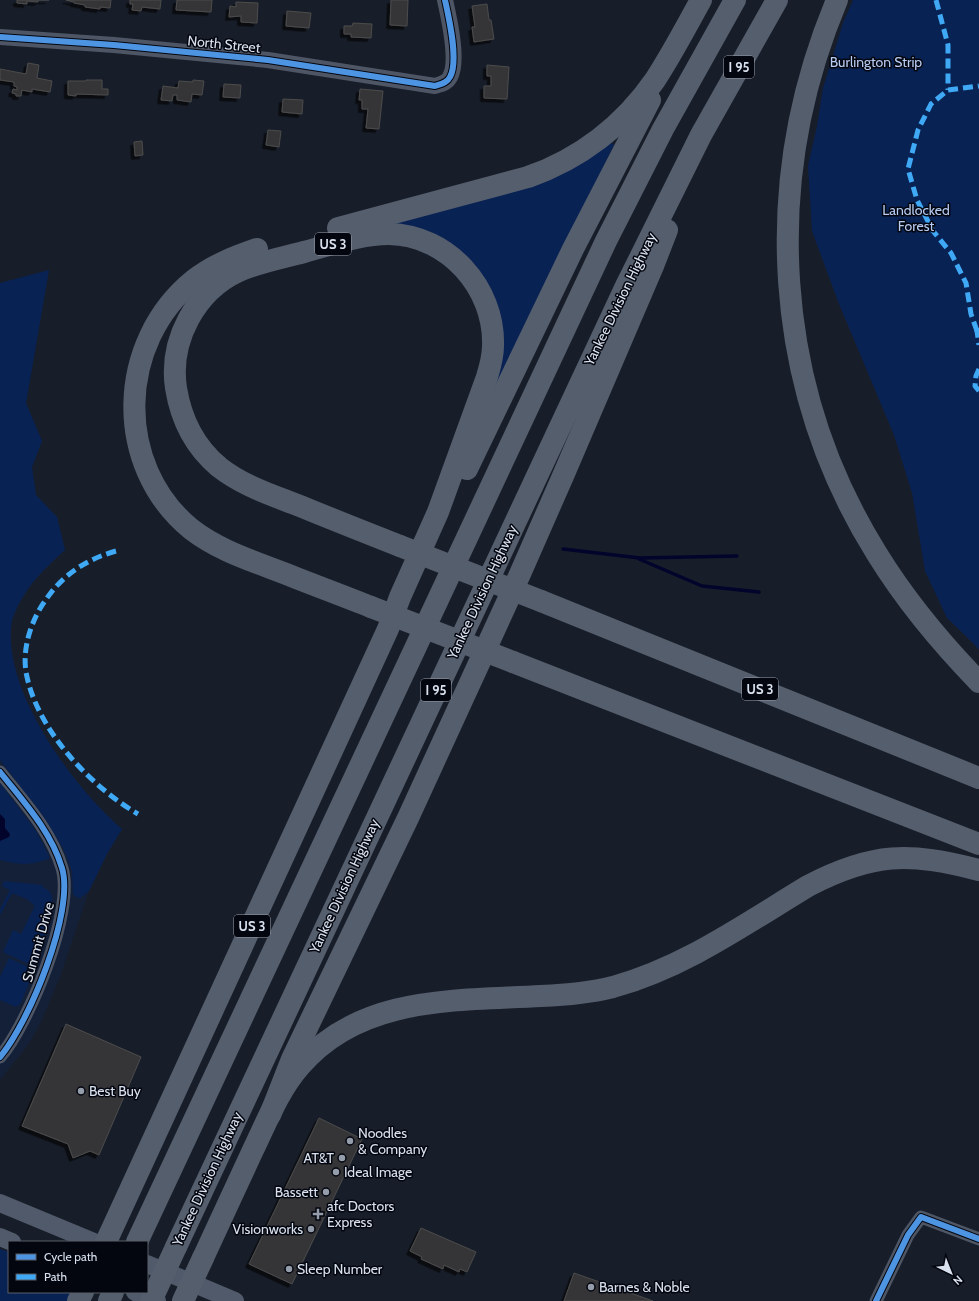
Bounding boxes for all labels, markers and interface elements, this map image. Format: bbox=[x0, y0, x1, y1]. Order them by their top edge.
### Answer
street label: North Street bbox=[187, 31, 262, 57]
park label: Burlington Strip bbox=[830, 53, 922, 71]
road number: I 95 bbox=[724, 56, 754, 78]
park label: Landlocked Forest bbox=[882, 201, 950, 235]
street label: Yankee Division Highway bbox=[579, 229, 660, 370]
road number: US 3 bbox=[315, 233, 351, 255]
street label: Yankee Division Highway bbox=[443, 522, 521, 663]
road number: US 3 bbox=[742, 678, 778, 700]
road number: I 95 bbox=[421, 679, 451, 701]
street label: Yankee Division Highway bbox=[305, 816, 383, 957]
street label: Summit Drive bbox=[18, 900, 58, 984]
road number: US 3 bbox=[234, 915, 270, 937]
place label: Best Buy bbox=[89, 1082, 141, 1100]
marker: Best Buy bbox=[76, 1086, 86, 1096]
street label: Yankee Division Highway bbox=[168, 1109, 246, 1250]
place label: Noodles & Company bbox=[358, 1124, 427, 1158]
marker: Noodles & Company bbox=[345, 1136, 355, 1146]
place label: AT&T bbox=[304, 1149, 335, 1167]
marker: AT&T bbox=[337, 1153, 347, 1163]
place label: Ideal Image bbox=[344, 1163, 412, 1181]
marker: Ideal Image bbox=[331, 1167, 341, 1177]
place label: Bassett bbox=[275, 1183, 318, 1201]
marker: Bassett bbox=[321, 1187, 331, 1197]
place label: afc Doctors Express bbox=[327, 1197, 395, 1231]
marker: afc Doctors Express bbox=[312, 1208, 324, 1220]
place label: Visionworks bbox=[232, 1220, 303, 1238]
marker: Visionworks bbox=[306, 1224, 316, 1234]
legend bbox=[8, 1241, 148, 1293]
text: Cycle path bbox=[44, 1249, 97, 1264]
north arrow bbox=[931, 1253, 971, 1293]
place label: Sleep Number bbox=[297, 1260, 383, 1278]
marker: Sleep Number bbox=[284, 1264, 294, 1274]
text: Path bbox=[44, 1269, 67, 1284]
text: N bbox=[950, 1273, 965, 1288]
place label: Barnes & Noble bbox=[599, 1278, 690, 1296]
marker: Barnes & Noble bbox=[586, 1282, 596, 1292]

